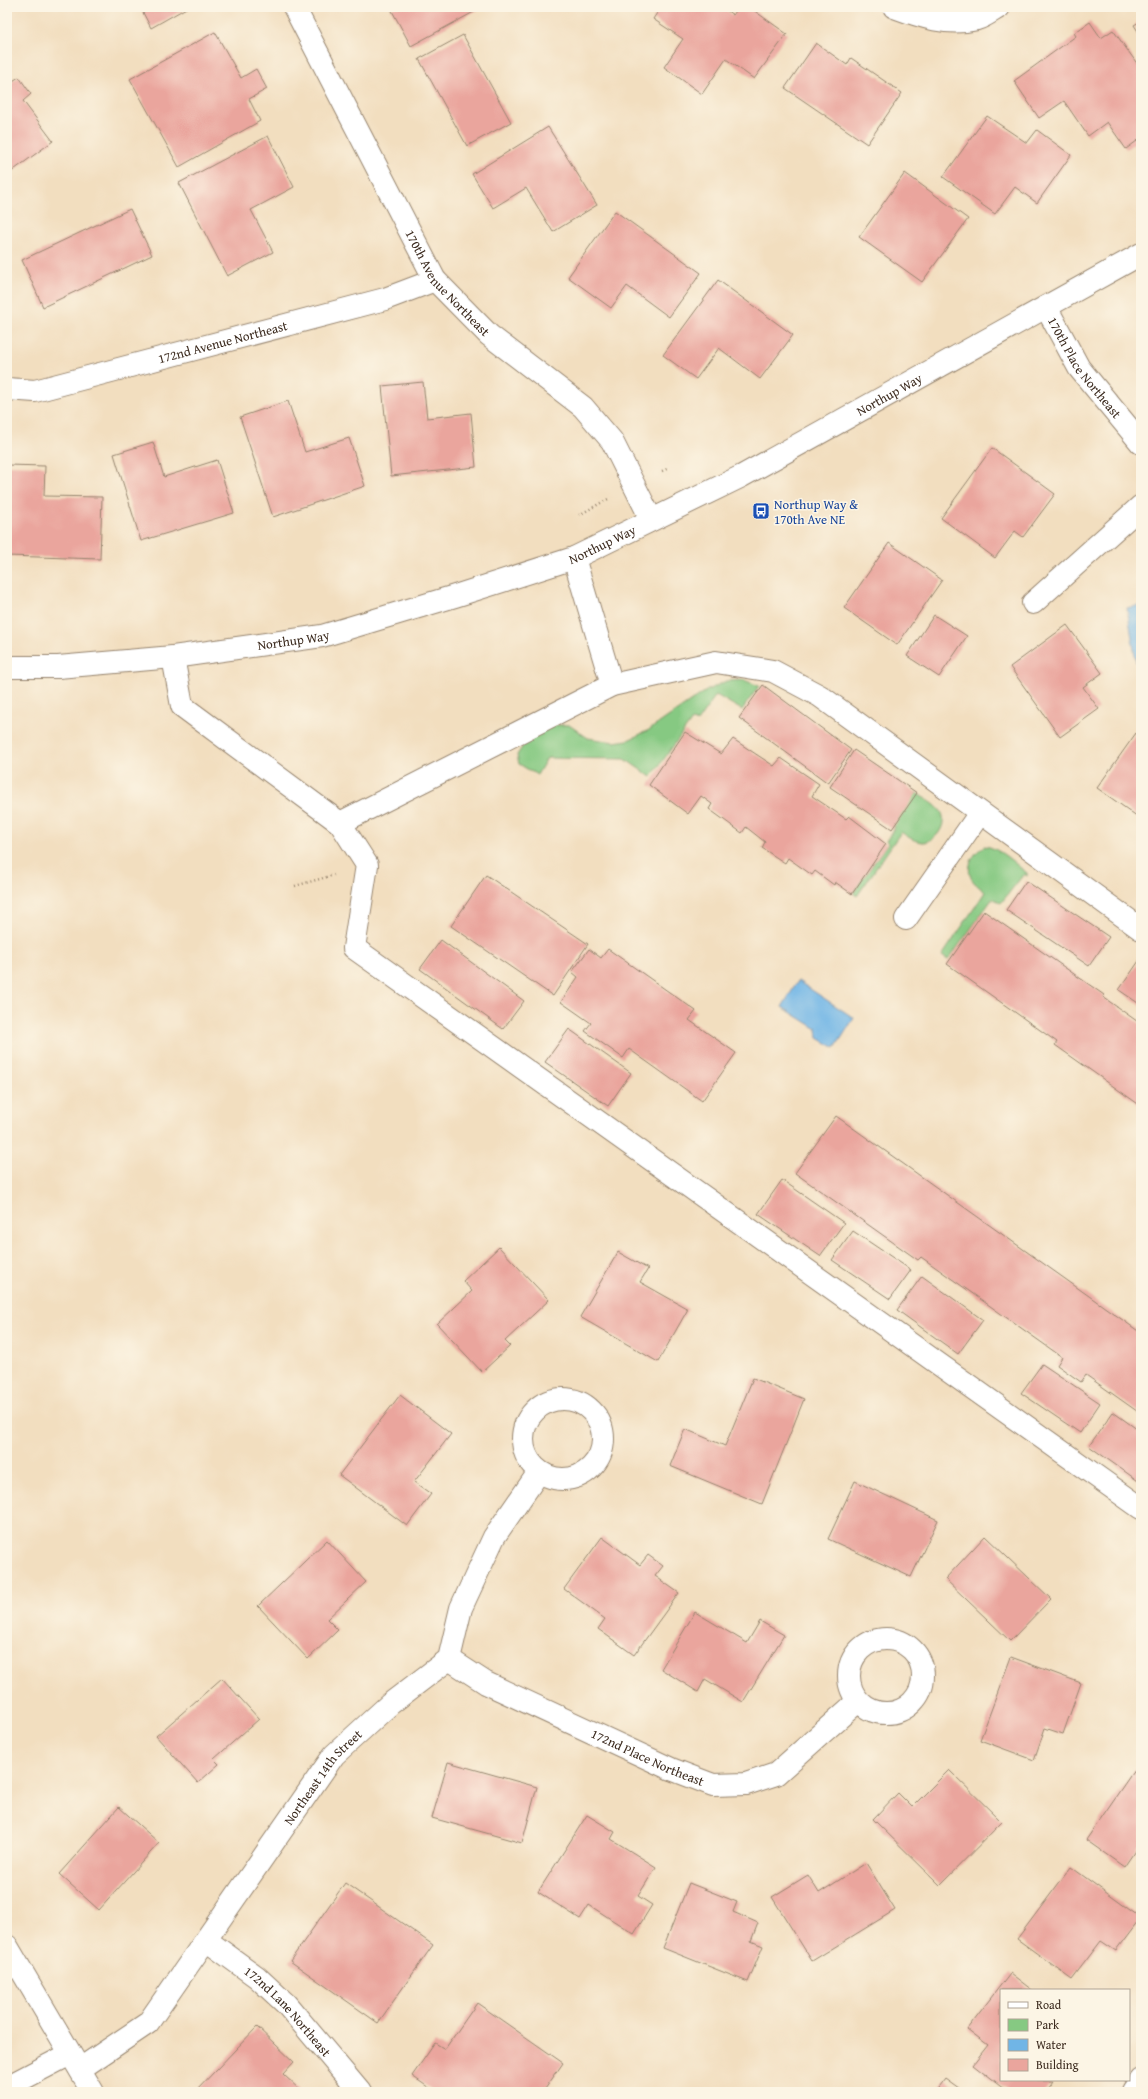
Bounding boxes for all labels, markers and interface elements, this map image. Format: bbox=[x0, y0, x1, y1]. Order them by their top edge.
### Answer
street label: 170th Avenue Northeast bbox=[401, 226, 494, 341]
street label: 170th Place Northeast bbox=[1043, 313, 1126, 423]
street label: 172nd Avenue Northeast bbox=[156, 316, 290, 368]
street label: Northup Way bbox=[853, 368, 926, 421]
place label: Northup Way & 170th Ave NE bbox=[774, 495, 858, 529]
bus stop icon: Northup Way & 170th Ave NE bbox=[751, 501, 771, 521]
street label: Northup Way bbox=[567, 520, 640, 569]
street label: Northup Way bbox=[256, 625, 332, 655]
street label: 172nd Place Northeast bbox=[588, 1724, 707, 1791]
street label: Northeast 14th Street bbox=[279, 1725, 367, 1829]
street label: 172nd Lane Northeast bbox=[240, 1962, 336, 2061]
legend bbox=[1000, 1989, 1130, 2081]
text: Road bbox=[1036, 1996, 1062, 2013]
text: Park bbox=[1036, 2016, 1060, 2033]
text: Water bbox=[1036, 2036, 1066, 2053]
text: Building bbox=[1036, 2056, 1079, 2073]

